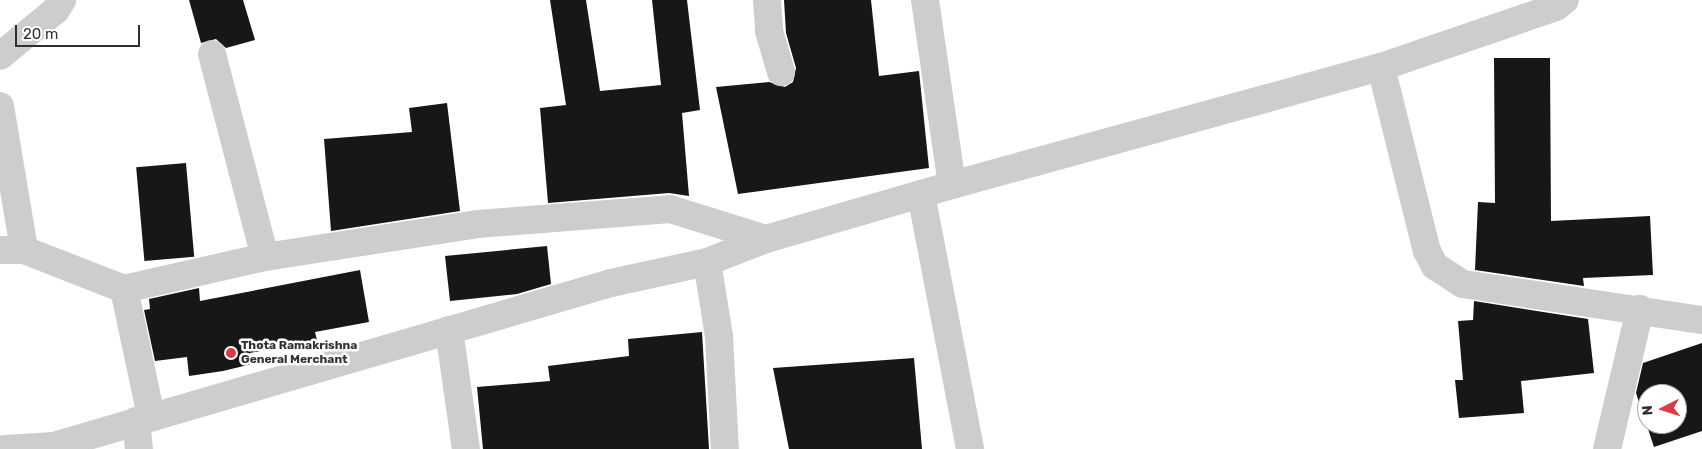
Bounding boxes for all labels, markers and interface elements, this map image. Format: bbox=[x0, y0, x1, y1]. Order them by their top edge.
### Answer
scale bar bbox=[18, 15, 142, 47]
text: 20 m bbox=[23, 25, 58, 43]
place label: Thota Ramakrishna General Merchant bbox=[241, 339, 357, 367]
marker: Thota Ramakrishna General Merchant bbox=[225, 347, 237, 359]
north arrow bbox=[1637, 384, 1687, 434]
text: N bbox=[1639, 405, 1656, 416]

